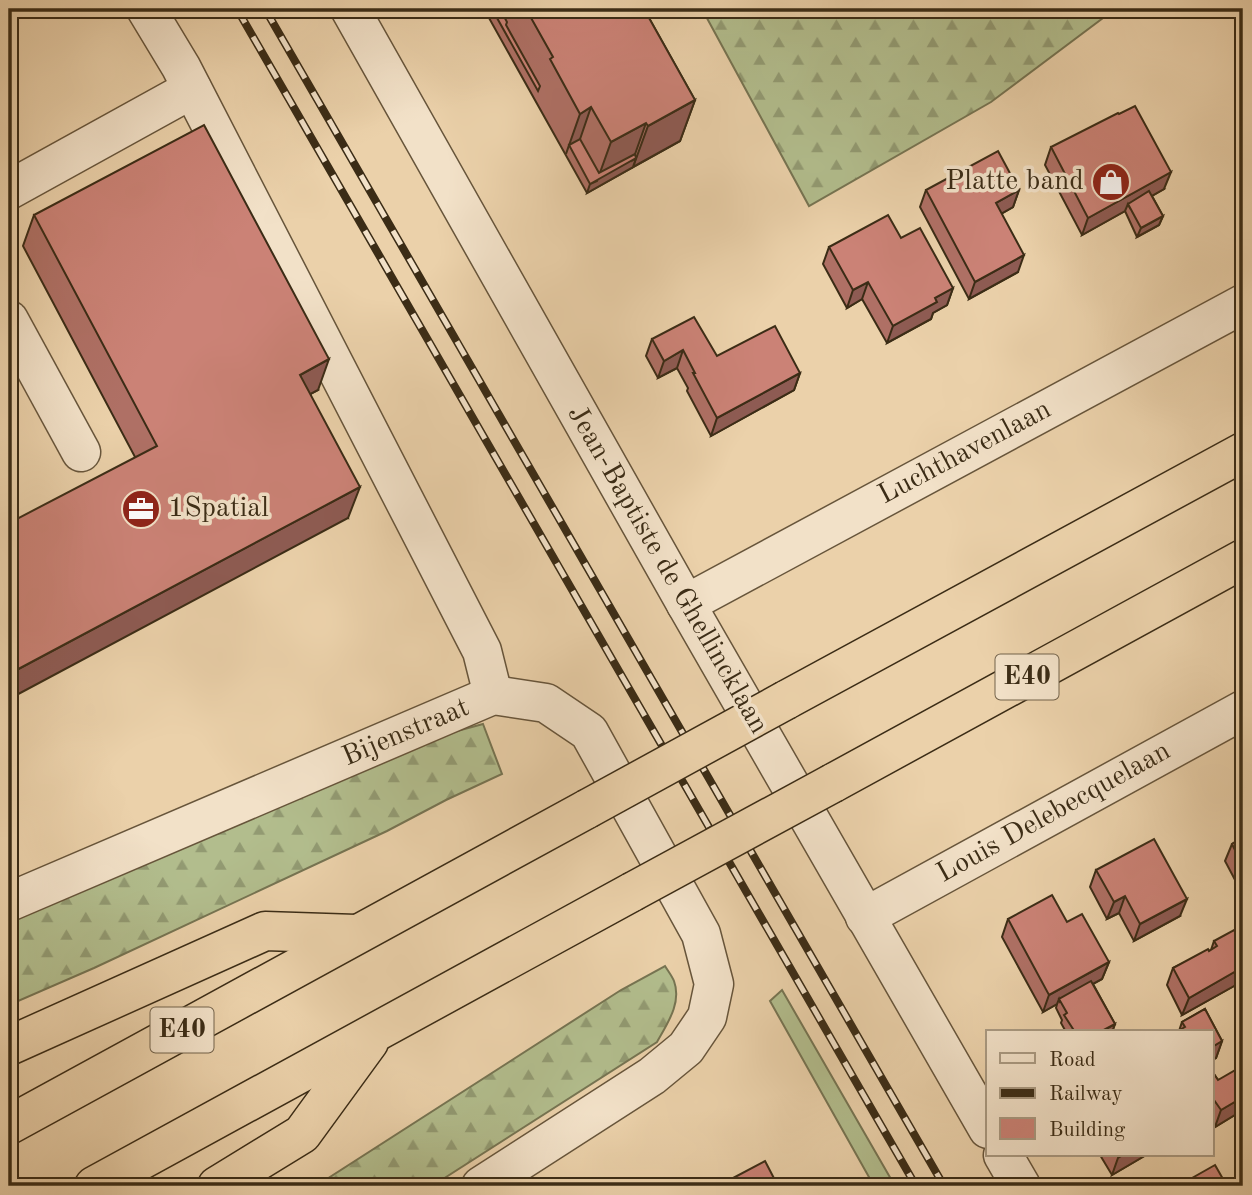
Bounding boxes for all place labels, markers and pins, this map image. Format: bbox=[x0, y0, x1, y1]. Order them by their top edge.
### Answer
shop icon: Platte band bbox=[1090, 161, 1132, 203]
place label: Platte band bbox=[945, 168, 1084, 196]
office icon: 1Spatial bbox=[120, 488, 162, 530]
place label: 1Spatial bbox=[168, 495, 269, 523]

